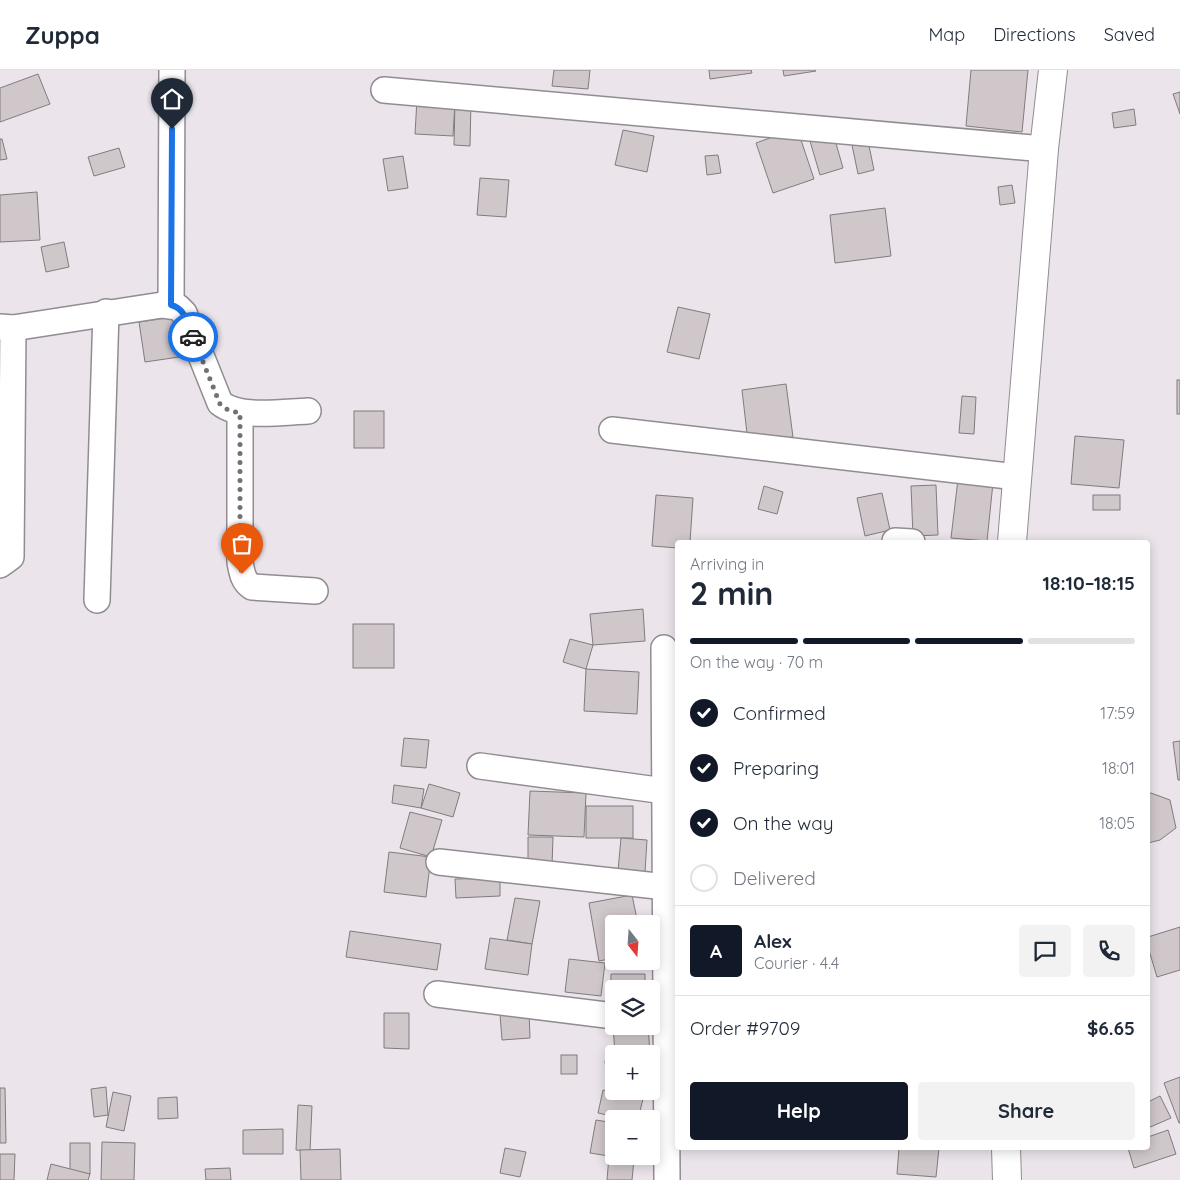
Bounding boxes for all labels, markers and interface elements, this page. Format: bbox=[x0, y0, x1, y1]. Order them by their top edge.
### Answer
text: Zuppa bbox=[25, 20, 100, 50]
text: Map bbox=[928, 23, 965, 46]
text: Directions bbox=[993, 23, 1076, 46]
text: Saved bbox=[1104, 23, 1155, 46]
pin bbox=[151, 78, 193, 129]
icon: home bbox=[158, 85, 186, 113]
courier bbox=[168, 312, 218, 362]
icon: car bbox=[179, 323, 207, 351]
pin bbox=[221, 523, 263, 574]
icon: bag bbox=[228, 530, 256, 558]
text: Arriving in bbox=[690, 554, 764, 574]
text: 18:10–18:15 bbox=[1043, 571, 1135, 595]
text: 2 min bbox=[690, 573, 773, 613]
text: On the way · 70 m bbox=[690, 652, 823, 672]
icon: check bbox=[690, 699, 718, 727]
text: Confirmed bbox=[733, 701, 826, 725]
text: 17:59 bbox=[1100, 703, 1135, 723]
icon: check bbox=[690, 754, 718, 782]
text: Preparing bbox=[733, 756, 819, 780]
text: 18:01 bbox=[1102, 758, 1135, 778]
icon: check bbox=[690, 809, 718, 837]
text: On the way bbox=[733, 811, 834, 835]
text: 18:05 bbox=[1099, 813, 1135, 833]
text: Delivered bbox=[733, 866, 816, 890]
north arrow bbox=[605, 915, 660, 970]
map controls bbox=[605, 915, 660, 1165]
button: chat bbox=[1019, 925, 1071, 977]
button: phone bbox=[1083, 925, 1135, 977]
text: Alex bbox=[754, 929, 792, 953]
text: A bbox=[710, 939, 722, 963]
text: Courier · 4.4 bbox=[754, 953, 839, 973]
button: layers bbox=[605, 980, 660, 1035]
text: Order #9709 bbox=[690, 1016, 800, 1040]
text: $6.65 bbox=[1087, 1016, 1135, 1040]
button: + bbox=[605, 1045, 660, 1100]
button: Help bbox=[690, 1082, 908, 1140]
button: Share bbox=[918, 1082, 1135, 1140]
button: − bbox=[605, 1110, 660, 1165]

